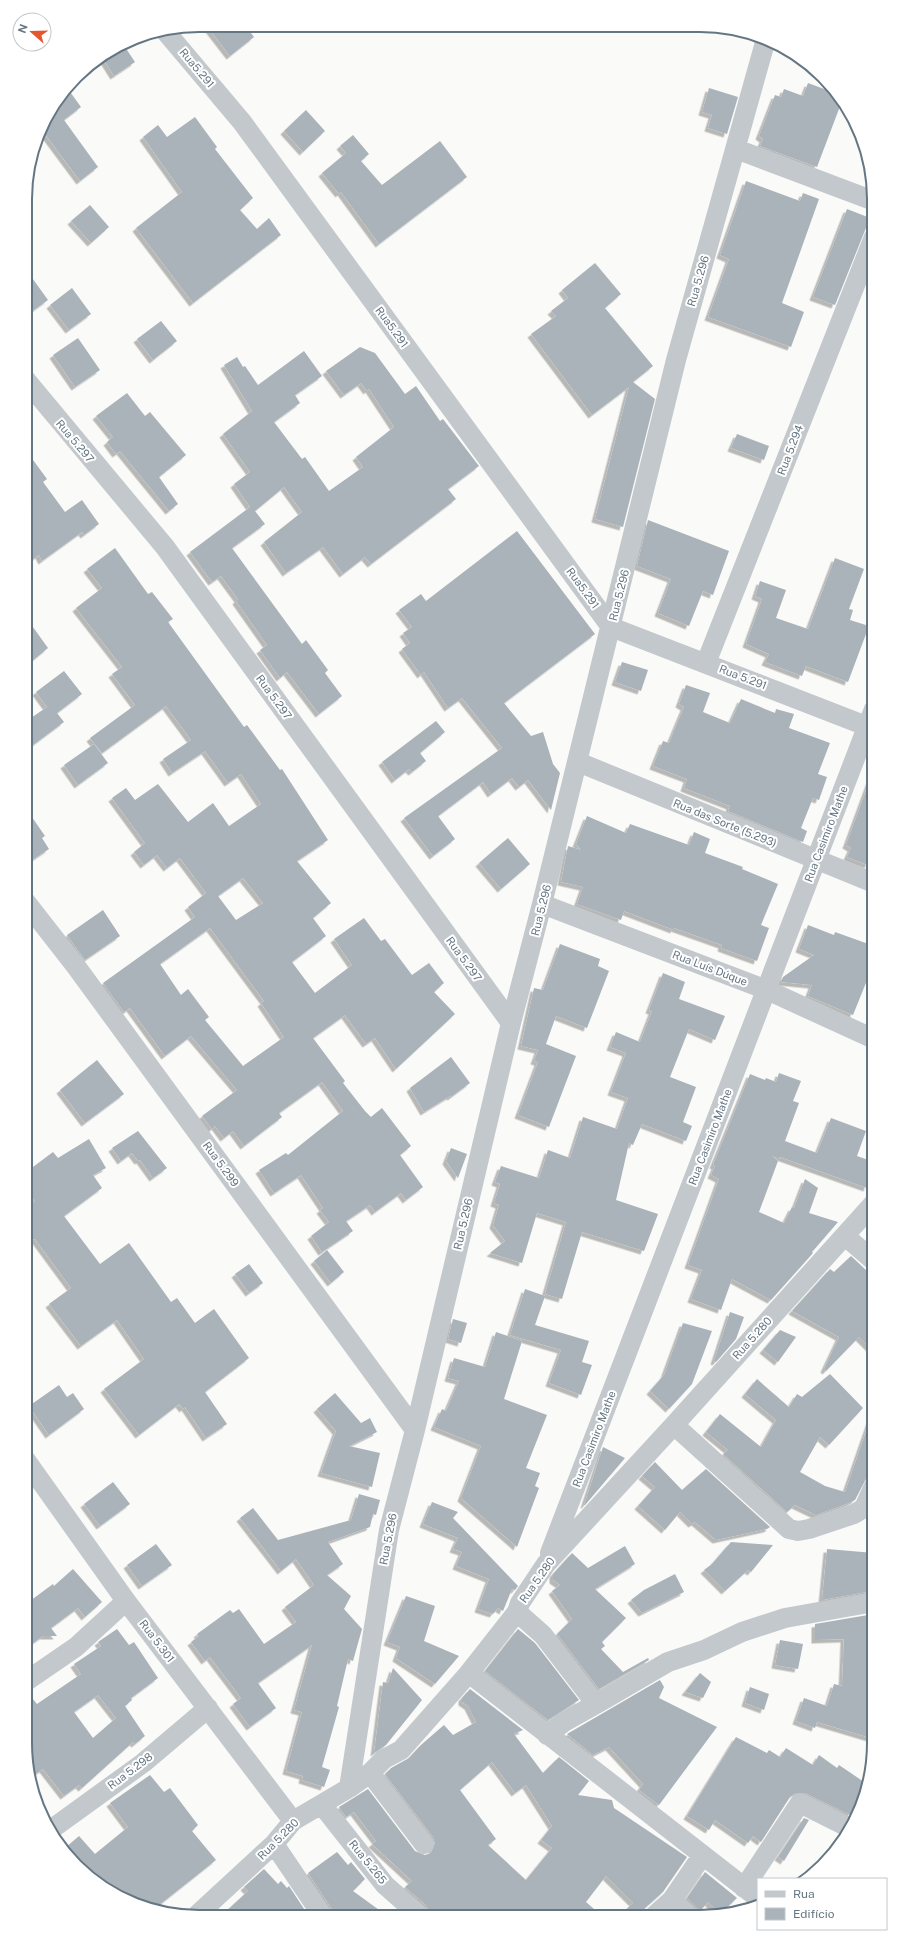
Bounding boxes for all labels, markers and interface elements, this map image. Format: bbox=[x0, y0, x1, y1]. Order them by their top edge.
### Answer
north arrow bbox=[12, 12, 52, 52]
text: N bbox=[15, 22, 30, 35]
street label: Rua5.291 bbox=[177, 46, 217, 90]
street label: Rua 5.296 bbox=[685, 254, 711, 308]
street label: Rua5.291 bbox=[373, 304, 411, 350]
street label: Rua 5.297 bbox=[54, 417, 97, 465]
street label: Rua 5.294 bbox=[775, 423, 805, 477]
street label: Rua5.291 bbox=[564, 565, 602, 611]
street label: Rua 5.296 bbox=[607, 568, 631, 622]
street label: Rua 5.291 bbox=[717, 662, 769, 692]
street label: Rua 5.297 bbox=[254, 672, 294, 722]
street label: Rua Casimiro Mathe bbox=[802, 784, 850, 884]
street label: Rua das Sorte (5.293) bbox=[671, 797, 779, 849]
street label: Rua 5.296 bbox=[529, 883, 553, 937]
street label: Rua 5.297 bbox=[444, 934, 484, 984]
street label: Rua Luís Dúque bbox=[671, 948, 749, 988]
street label: Rua Casimiro Mathe bbox=[686, 1087, 734, 1187]
street label: Rua 5.299 bbox=[201, 1139, 241, 1189]
street label: Rua 5.296 bbox=[451, 1197, 475, 1251]
street label: Rua 5.280 bbox=[730, 1314, 774, 1362]
street label: Rua Casimiro Mathe bbox=[570, 1389, 618, 1489]
street label: Rua 5.296 bbox=[377, 1512, 399, 1566]
street label: Rua 5.280 bbox=[517, 1555, 557, 1605]
street label: Rua 5.301 bbox=[137, 1617, 177, 1665]
street label: Rua 5.298 bbox=[105, 1750, 155, 1792]
street label: Rua 5.280 bbox=[255, 1816, 301, 1862]
street label: Rua 5.265 bbox=[347, 1838, 389, 1886]
legend bbox=[757, 1878, 887, 1930]
text: Rua bbox=[793, 1887, 815, 1901]
text: Edifício bbox=[793, 1907, 835, 1921]

